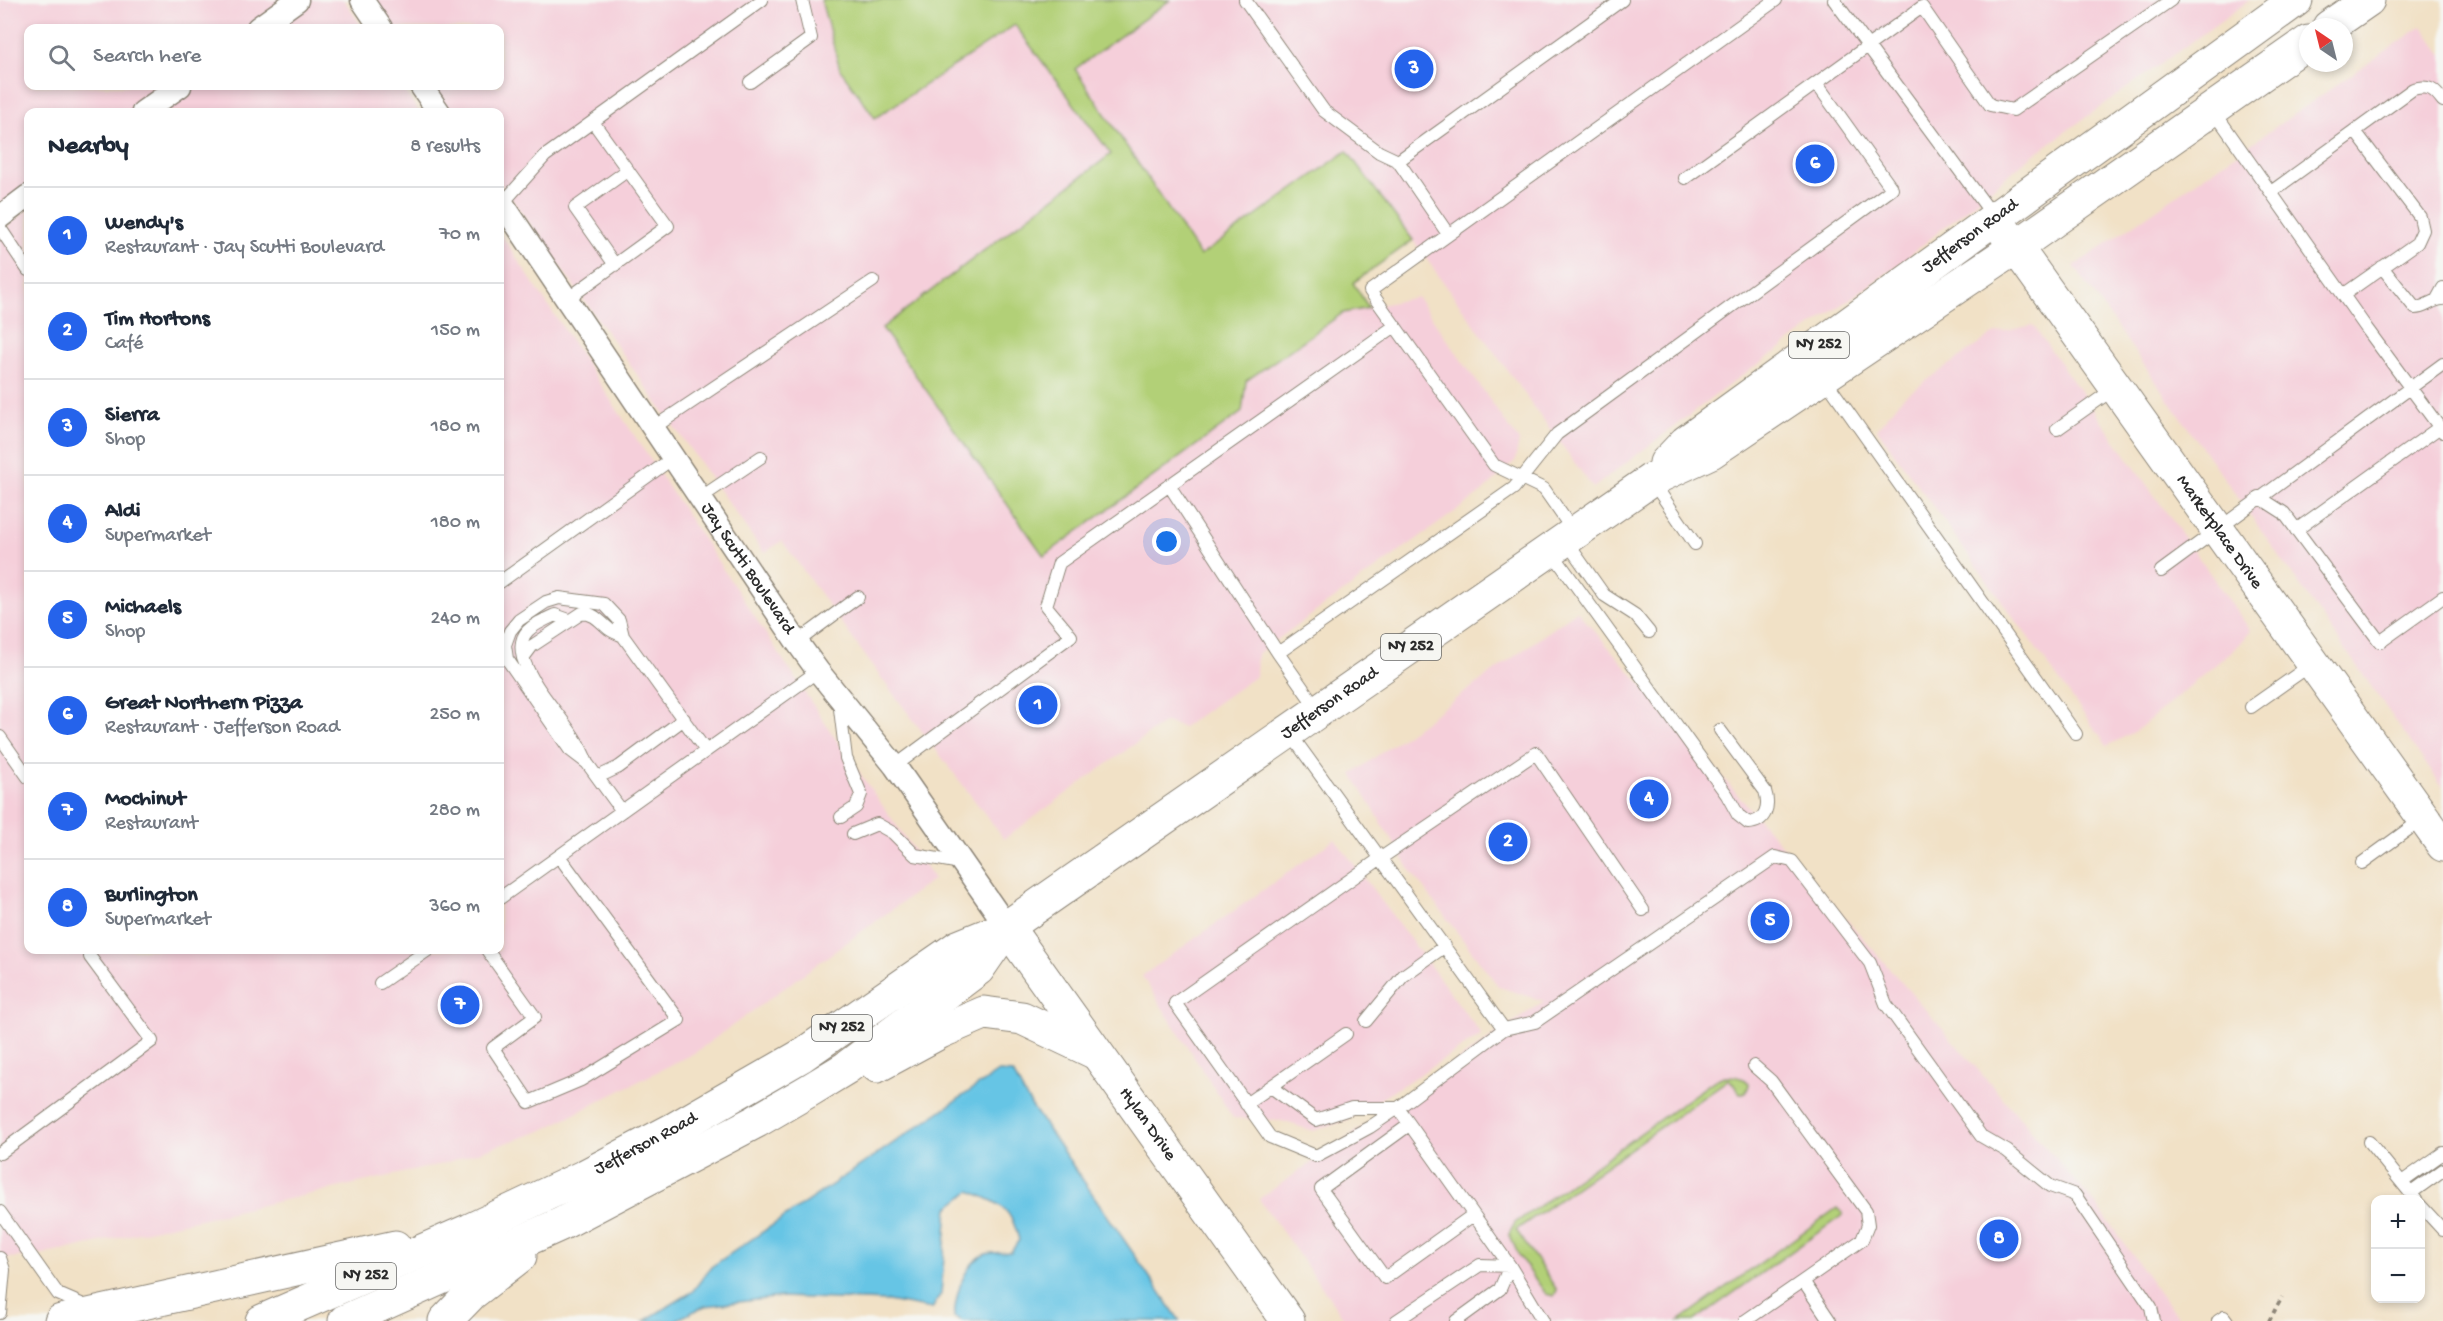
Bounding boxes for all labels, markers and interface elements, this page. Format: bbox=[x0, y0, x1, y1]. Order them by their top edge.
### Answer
north arrow bbox=[2299, 18, 2353, 72]
search box bbox=[24, 24, 504, 90]
icon: search bbox=[45, 41, 78, 74]
text: Search here bbox=[93, 44, 201, 70]
pin: 3 bbox=[1394, 46, 1434, 92]
text: Nearby bbox=[48, 132, 129, 163]
text: 8 results bbox=[410, 136, 480, 159]
pin: 6 bbox=[1796, 142, 1834, 186]
street label: Jefferson Road bbox=[1918, 193, 2024, 278]
text: Wendy's bbox=[105, 211, 183, 237]
text: 1 bbox=[63, 224, 72, 247]
text: 70 m bbox=[439, 224, 480, 247]
text: Restaurant · Jay Scutti Boulevard bbox=[105, 237, 384, 260]
text: Tim Hortons bbox=[105, 307, 210, 333]
text: 2 bbox=[63, 320, 72, 343]
text: 150 m bbox=[431, 320, 480, 343]
road number: NY 252 bbox=[1789, 332, 1849, 358]
text: Café bbox=[105, 333, 143, 356]
text: Sierra bbox=[105, 403, 159, 429]
text: 3 bbox=[62, 416, 73, 439]
text: 180 m bbox=[431, 416, 480, 439]
text: Shop bbox=[105, 429, 145, 452]
street label: Marketplace Drive bbox=[2172, 471, 2268, 594]
text: Aldi bbox=[105, 499, 140, 525]
street label: Jay Scutti Boulevard bbox=[696, 499, 800, 639]
text: 4 bbox=[63, 512, 72, 535]
text: 180 m bbox=[431, 512, 480, 535]
text: Supermarket bbox=[105, 525, 211, 548]
your location bbox=[1152, 527, 1181, 556]
text: Michaels bbox=[105, 595, 181, 621]
text: 5 bbox=[62, 608, 73, 631]
text: 240 m bbox=[430, 608, 480, 631]
text: Shop bbox=[105, 621, 145, 644]
road number: NY 252 bbox=[1381, 634, 1441, 660]
street label: Jefferson Road bbox=[1277, 661, 1384, 744]
pin: 1 bbox=[1018, 682, 1058, 728]
text: Great Northern Pizza bbox=[105, 691, 302, 717]
text: 6 bbox=[62, 704, 73, 727]
text: 250 m bbox=[429, 704, 480, 727]
text: Restaurant · Jefferson Road bbox=[105, 717, 340, 740]
pin: 4 bbox=[1630, 776, 1668, 822]
text: Mochinut bbox=[105, 787, 186, 813]
text: 7 bbox=[62, 800, 73, 823]
text: 280 m bbox=[429, 800, 480, 823]
text: Restaurant bbox=[105, 813, 198, 836]
pin: 2 bbox=[1488, 820, 1528, 864]
text: Burlington bbox=[105, 883, 198, 909]
text: 8 bbox=[62, 896, 73, 919]
text: 360 m bbox=[429, 896, 480, 919]
pin: 5 bbox=[1750, 898, 1790, 944]
text: Supermarket bbox=[105, 909, 211, 932]
pin: 7 bbox=[440, 982, 480, 1028]
road number: NY 252 bbox=[812, 1015, 872, 1041]
street label: Hylan Drive bbox=[1114, 1083, 1181, 1165]
street label: Jefferson Road bbox=[591, 1107, 702, 1180]
map controls bbox=[2371, 1195, 2425, 1303]
button: + bbox=[2371, 1195, 2425, 1249]
pin: 8 bbox=[1980, 1216, 2018, 1262]
button: − bbox=[2371, 1249, 2425, 1303]
road number: NY 252 bbox=[336, 1263, 396, 1289]

